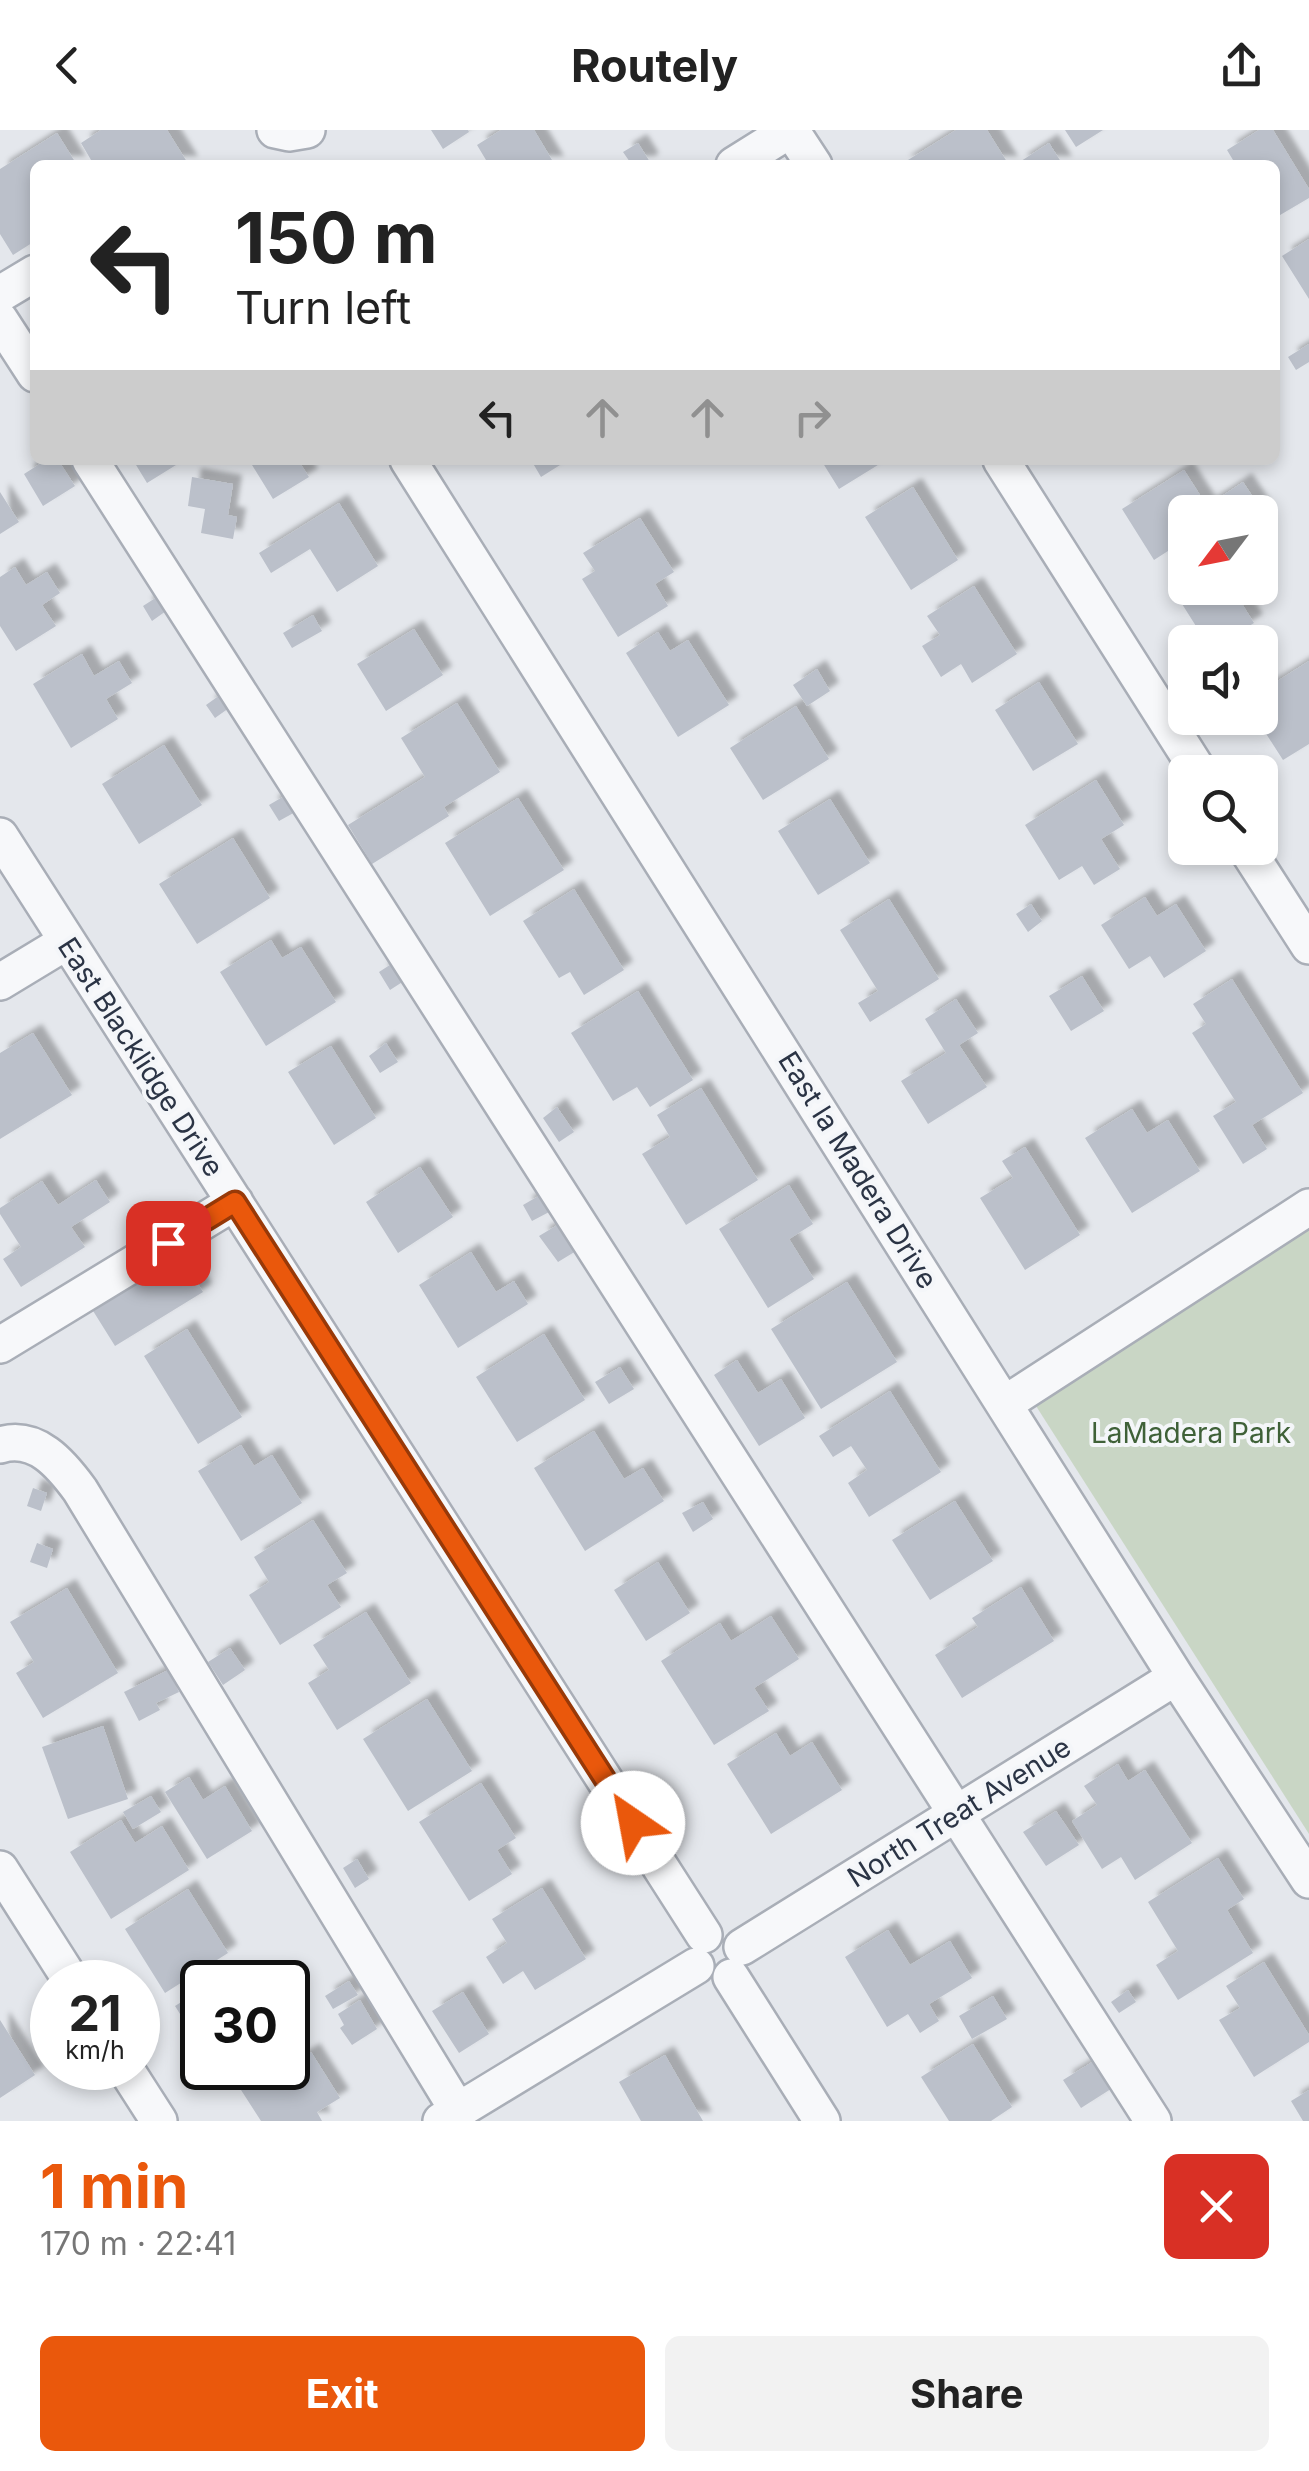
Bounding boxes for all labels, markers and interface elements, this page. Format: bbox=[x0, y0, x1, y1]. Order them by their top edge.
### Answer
icon: back bbox=[40, 38, 95, 93]
text: Routely bbox=[571, 38, 738, 93]
icon: share bbox=[1214, 38, 1269, 93]
text: 150 m bbox=[235, 195, 438, 280]
icon: left bbox=[70, 200, 200, 330]
text: Turn left bbox=[235, 280, 411, 335]
icon: left bbox=[470, 390, 525, 445]
icon: ahead bbox=[575, 390, 630, 445]
icon: ahead bbox=[680, 390, 735, 445]
icon: right bbox=[785, 390, 840, 445]
north arrow bbox=[1168, 495, 1278, 605]
map controls bbox=[1168, 495, 1278, 865]
button: sound bbox=[1168, 625, 1278, 735]
button: search bbox=[1168, 755, 1278, 865]
street label: East Blacklidge Drive bbox=[51, 931, 231, 1183]
street label: East la Madera Drive bbox=[771, 1045, 945, 1295]
pin bbox=[126, 1201, 211, 1286]
icon: arrive bbox=[141, 1216, 196, 1271]
park label: LaMadera Park bbox=[1091, 1416, 1291, 1450]
street label: North Treat Avenue bbox=[841, 1730, 1077, 1894]
position arrow bbox=[581, 1771, 685, 1875]
speed limit sign: 30 bbox=[180, 1960, 310, 2090]
text: 21 bbox=[68, 1983, 122, 2043]
text: km/h bbox=[65, 2035, 125, 2065]
text: 1 min bbox=[40, 2150, 188, 2222]
button: close bbox=[1164, 2154, 1269, 2259]
text: 170 m · 22:41 bbox=[40, 2224, 236, 2263]
button: Exit bbox=[40, 2336, 645, 2451]
button: Share bbox=[665, 2336, 1269, 2451]

